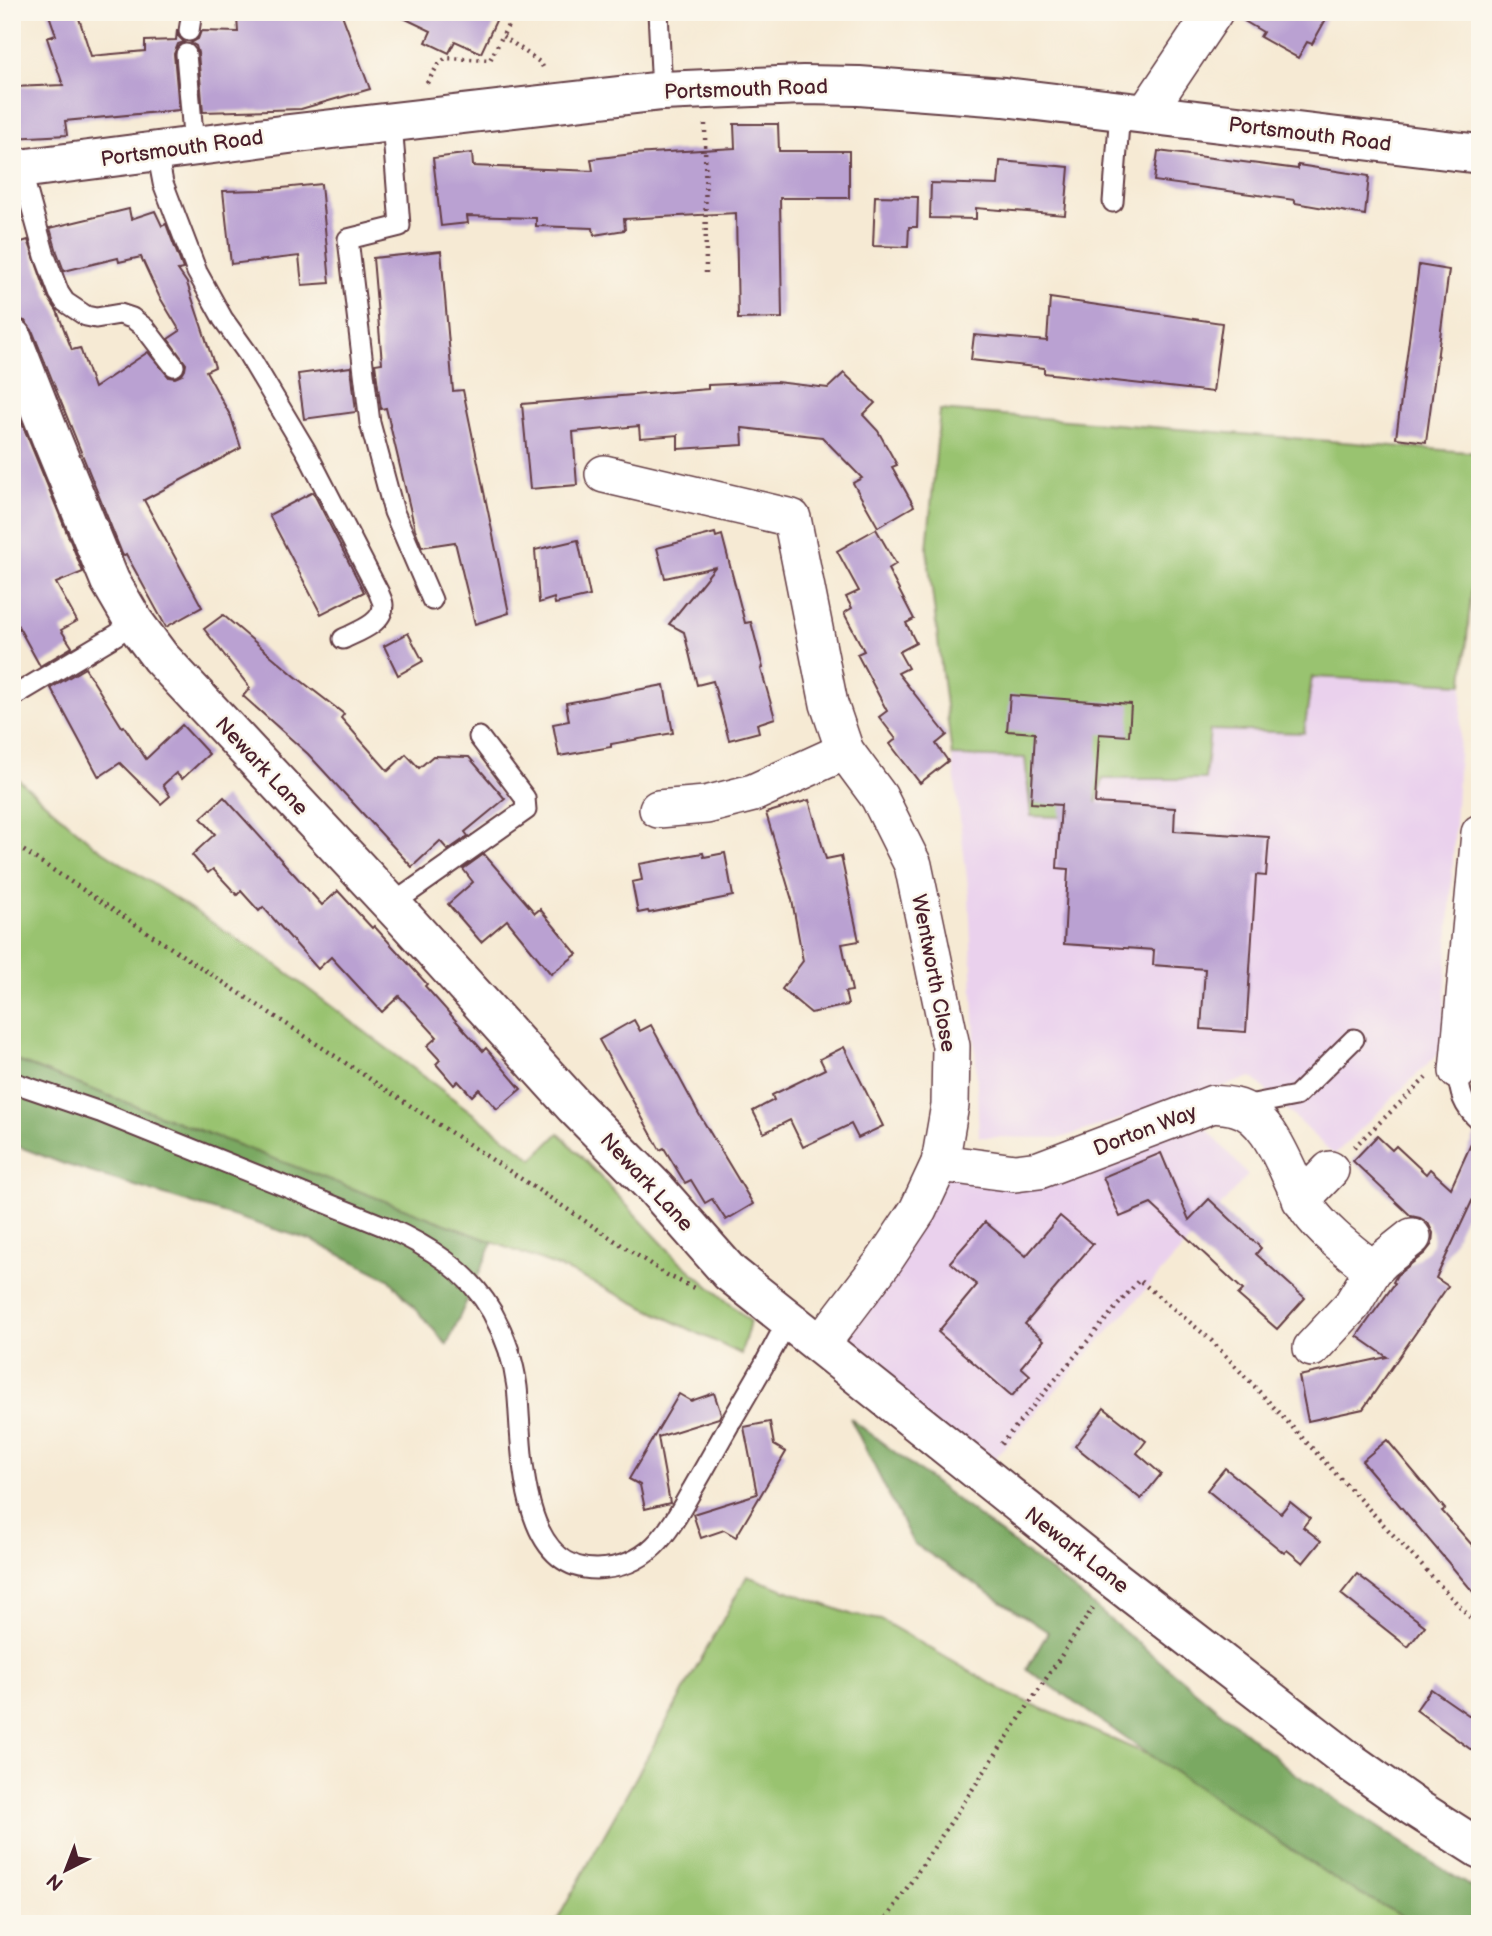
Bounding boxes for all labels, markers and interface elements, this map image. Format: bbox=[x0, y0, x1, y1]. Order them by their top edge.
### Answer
street label: Portsmouth Road bbox=[664, 74, 828, 105]
street label: Portsmouth Road bbox=[1227, 112, 1393, 157]
street label: Portsmouth Road bbox=[99, 125, 265, 172]
street label: Newark Lane bbox=[210, 712, 313, 821]
street label: Wentworth Close bbox=[906, 892, 961, 1054]
street label: Dorton Way bbox=[1090, 1099, 1201, 1162]
street label: Newark Lane bbox=[595, 1128, 698, 1237]
street label: Newark Lane bbox=[1020, 1502, 1134, 1599]
north arrow bbox=[32, 1834, 102, 1904]
text: N bbox=[43, 1868, 69, 1895]

